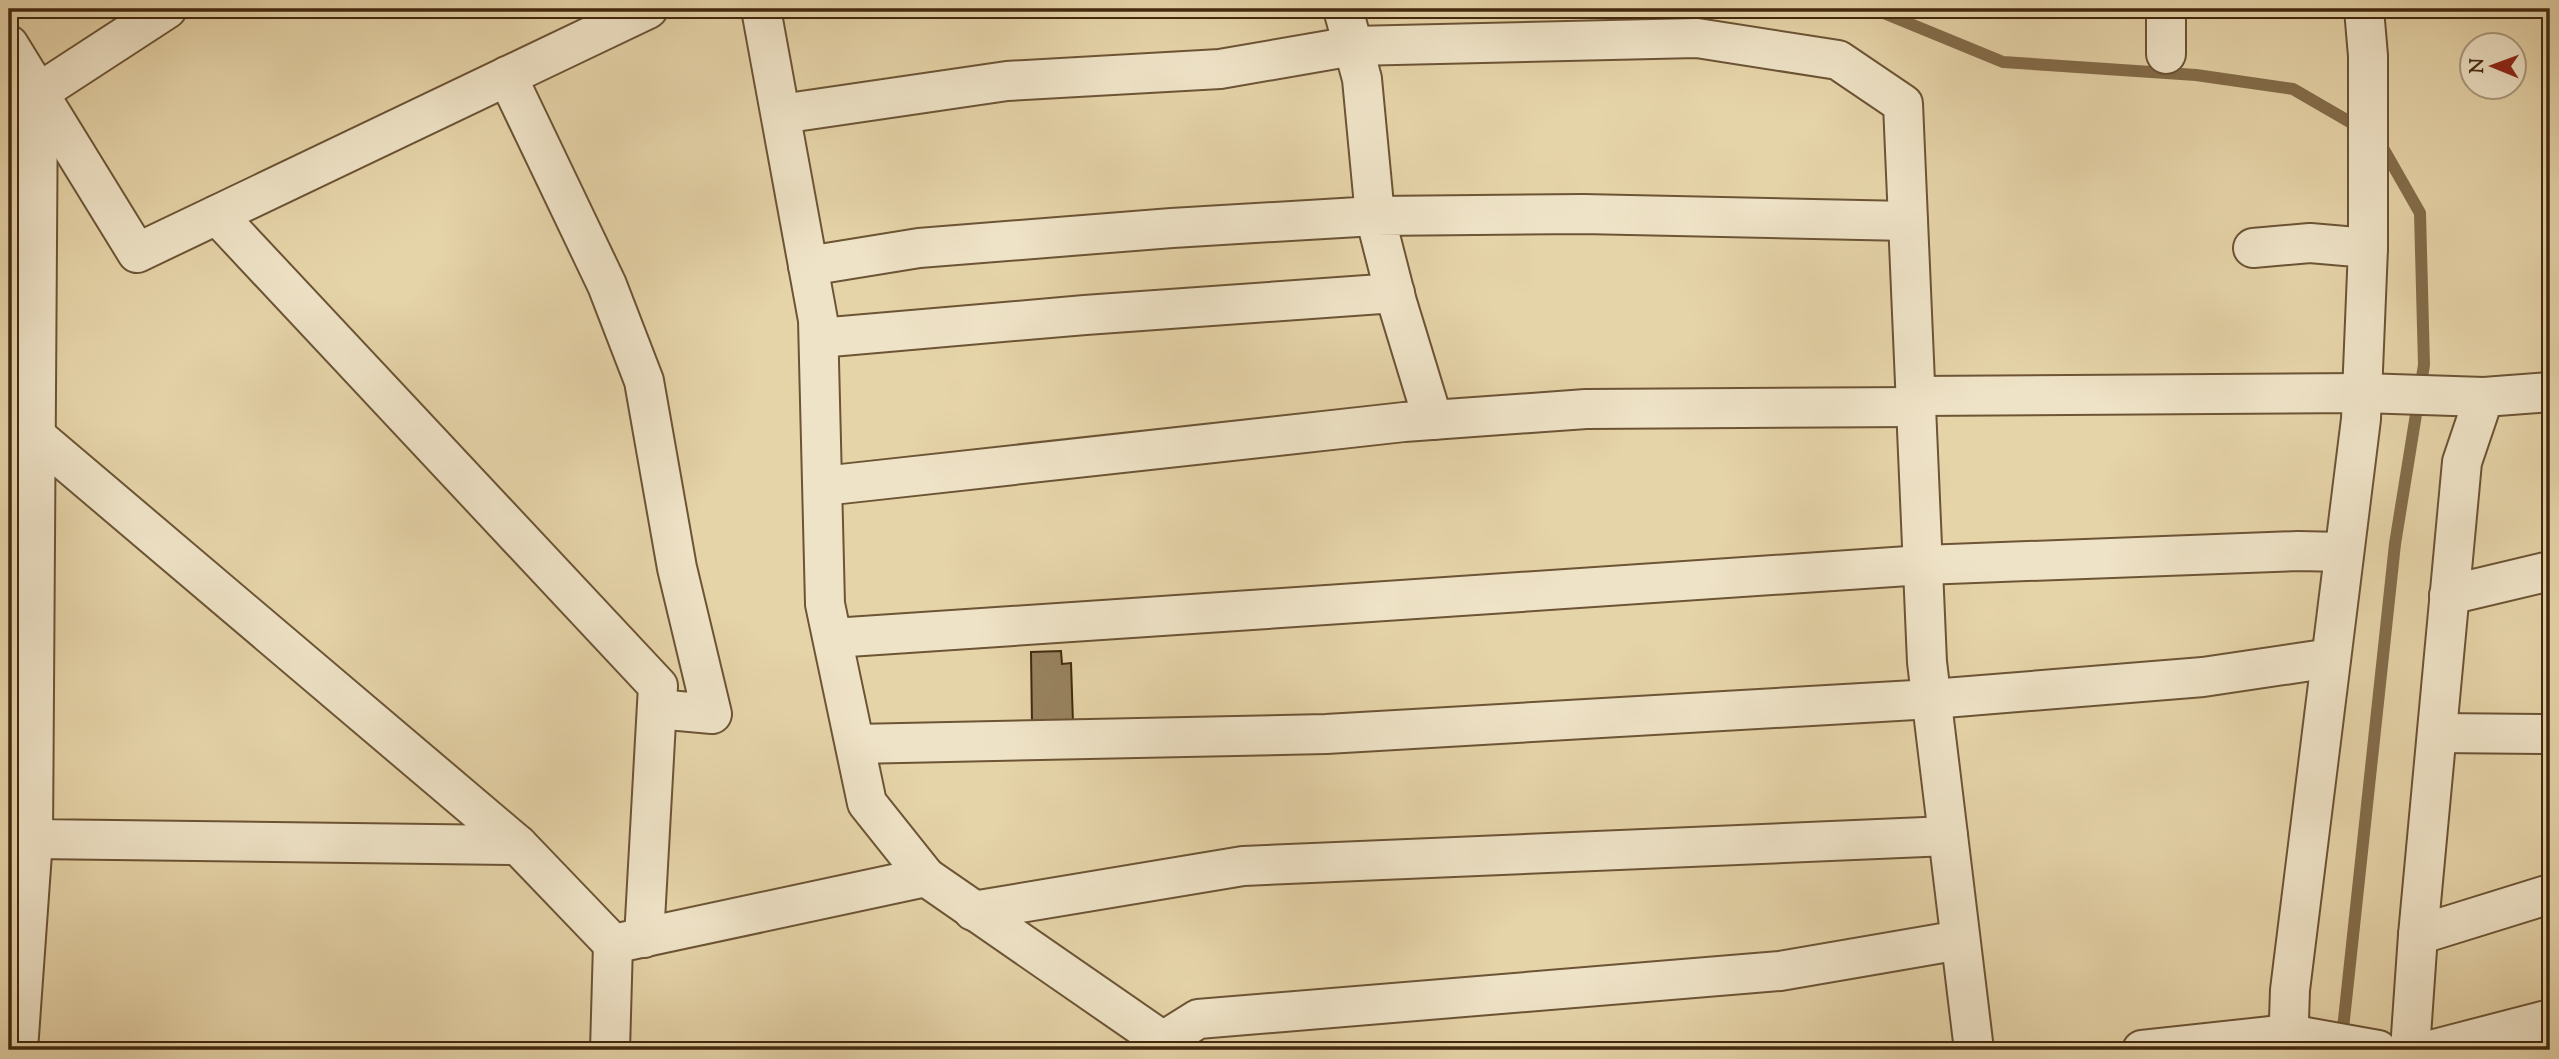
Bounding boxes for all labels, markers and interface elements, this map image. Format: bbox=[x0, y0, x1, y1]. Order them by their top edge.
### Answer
north arrow bbox=[2458, 32, 2528, 102]
text: N bbox=[2465, 58, 2492, 74]

